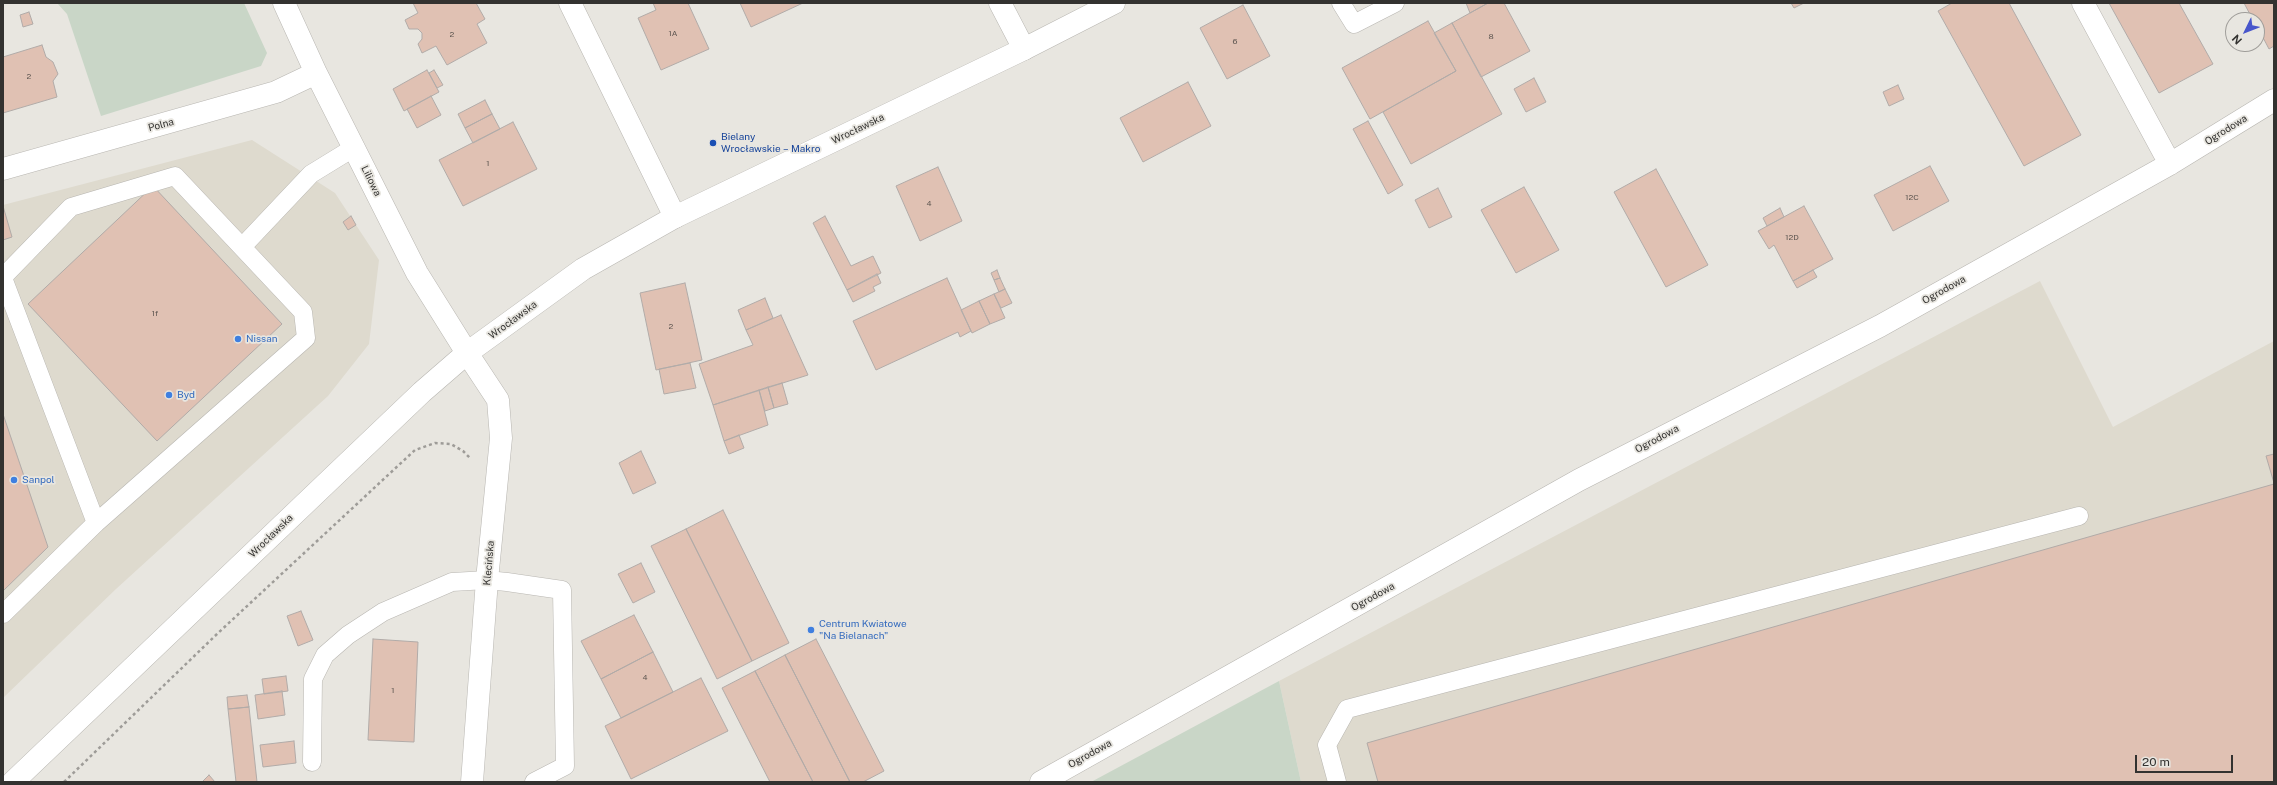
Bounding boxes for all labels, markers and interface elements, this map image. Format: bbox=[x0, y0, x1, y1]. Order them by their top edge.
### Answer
north arrow bbox=[2225, 12, 2265, 52]
house number: 1A bbox=[669, 29, 677, 39]
house number: 2 bbox=[450, 30, 454, 40]
house number: 8 bbox=[1488, 32, 1494, 42]
text: N bbox=[2230, 32, 2244, 47]
house number: 6 bbox=[1233, 37, 1237, 47]
house number: 2 bbox=[27, 72, 31, 82]
street label: Wrocławska bbox=[830, 111, 886, 147]
street label: Ogrodowa bbox=[2203, 112, 2249, 148]
street label: Polna bbox=[147, 116, 175, 134]
place label: Bielany Wrocławskie – Makro bbox=[721, 131, 820, 154]
marker: Bielany Wrocławskie – Makro bbox=[708, 138, 718, 148]
house number: 1 bbox=[486, 159, 490, 169]
street label: Liliowa bbox=[358, 164, 384, 198]
house number: 12C bbox=[1905, 193, 1919, 203]
house number: 4 bbox=[926, 199, 932, 209]
house number: 12D bbox=[1785, 233, 1799, 243]
street label: Ogrodowa bbox=[1920, 273, 1968, 307]
street label: Wrocławska bbox=[486, 298, 540, 342]
house number: 1f bbox=[152, 309, 158, 319]
house number: 2 bbox=[669, 322, 673, 332]
place label: Nissan bbox=[246, 333, 277, 345]
marker: Nissan bbox=[233, 334, 243, 344]
place label: Byd bbox=[177, 389, 195, 401]
marker: Byd bbox=[164, 390, 174, 400]
street label: Ogrodowa bbox=[1633, 422, 1681, 456]
place label: Sanpol bbox=[22, 474, 55, 486]
marker: Sanpol bbox=[9, 475, 19, 485]
street label: Wrocławska bbox=[246, 512, 296, 560]
street label: Klecińska bbox=[481, 540, 497, 586]
street label: Ogrodowa bbox=[1349, 580, 1397, 614]
place label: Centrum Kwiatowe "Na Bielanach" bbox=[819, 618, 907, 642]
marker: Centrum Kwiatowe "Na Bielanach" bbox=[806, 625, 816, 635]
house number: 4 bbox=[642, 673, 648, 683]
house number: 1 bbox=[391, 686, 395, 696]
street label: Ogrodowa bbox=[1066, 737, 1114, 771]
scale bar bbox=[2137, 747, 2235, 773]
text: 20 m bbox=[2142, 755, 2170, 769]

